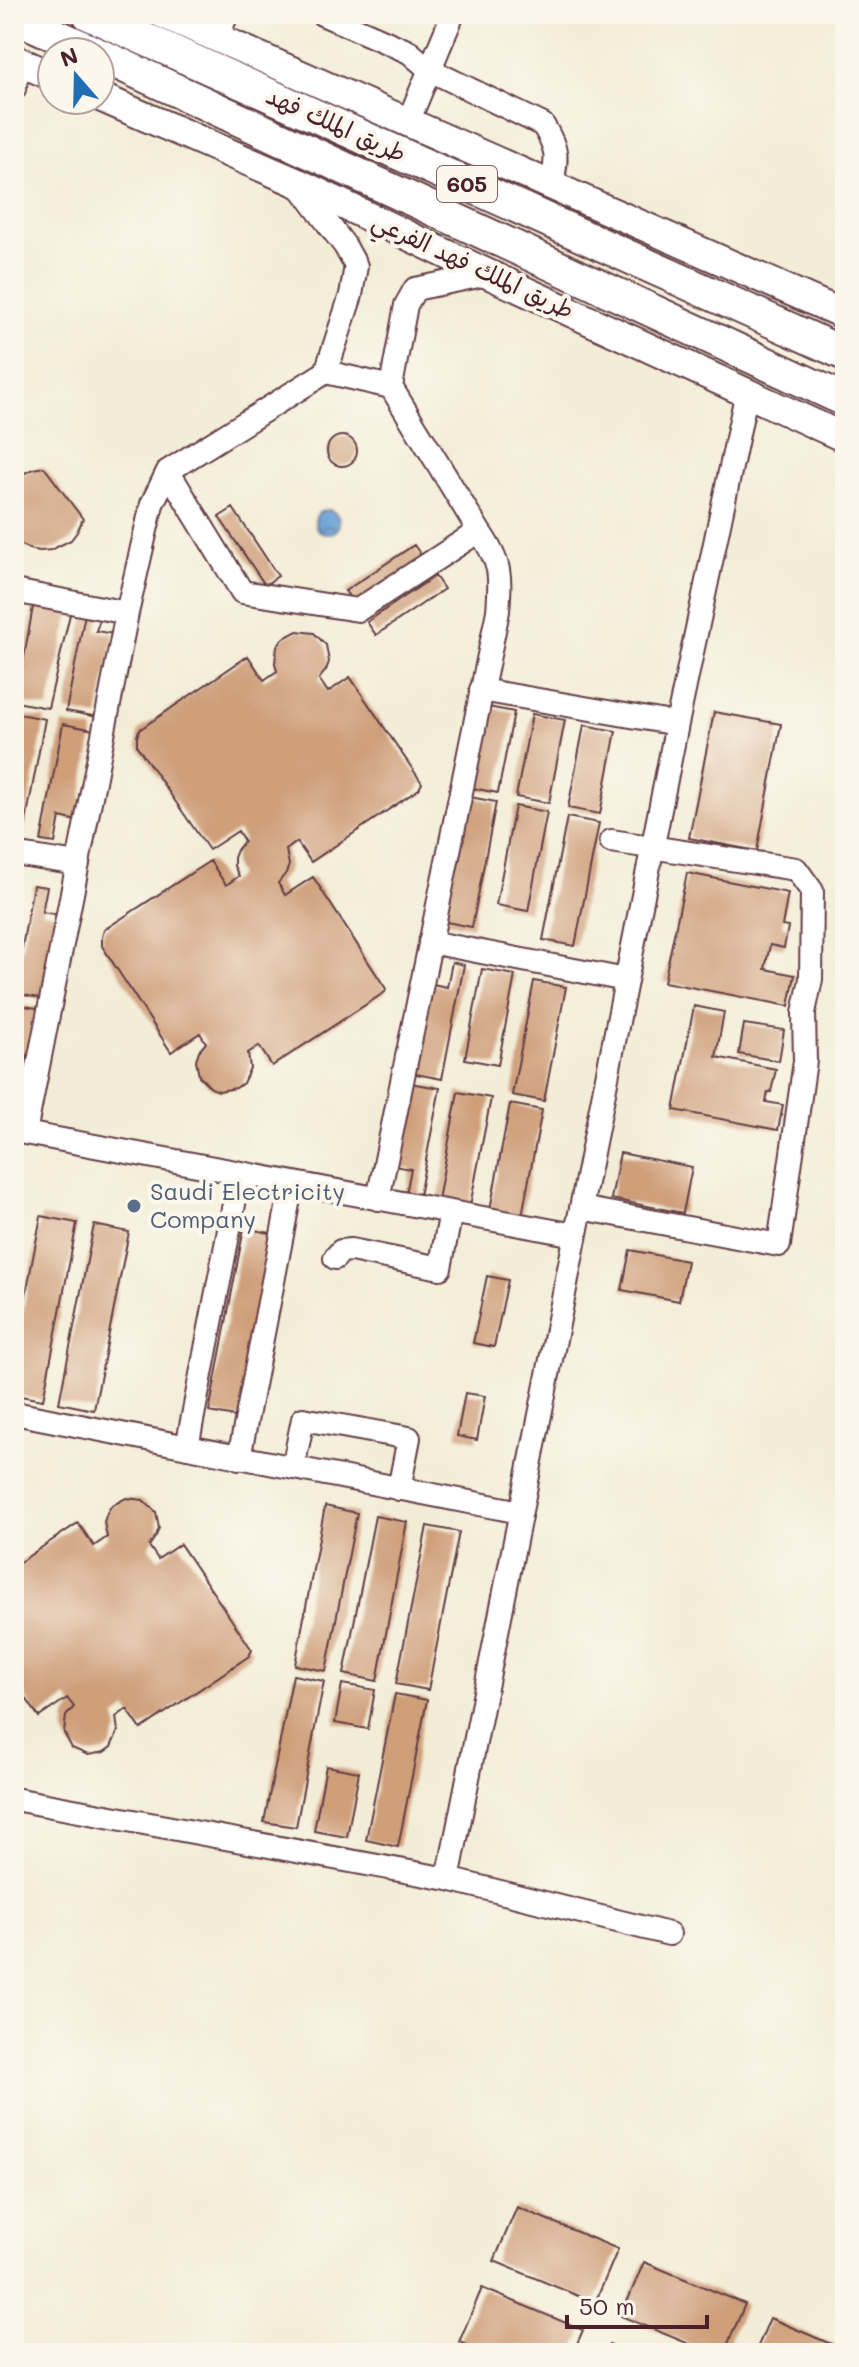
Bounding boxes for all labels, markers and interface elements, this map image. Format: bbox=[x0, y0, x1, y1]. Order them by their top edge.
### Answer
north arrow bbox=[36, 36, 116, 116]
text: N bbox=[56, 40, 82, 73]
street label: طريق الملك فهد bbox=[262, 79, 411, 168]
road number: 605 bbox=[437, 166, 497, 202]
street label: طريق الملك فهد الفرعي bbox=[365, 204, 579, 331]
place label: Saudi Electricity Company bbox=[150, 1175, 345, 1234]
marker: Saudi Electricity Company bbox=[125, 1197, 143, 1215]
scale bar bbox=[567, 2279, 707, 2329]
text: 50 m bbox=[579, 2290, 635, 2321]

